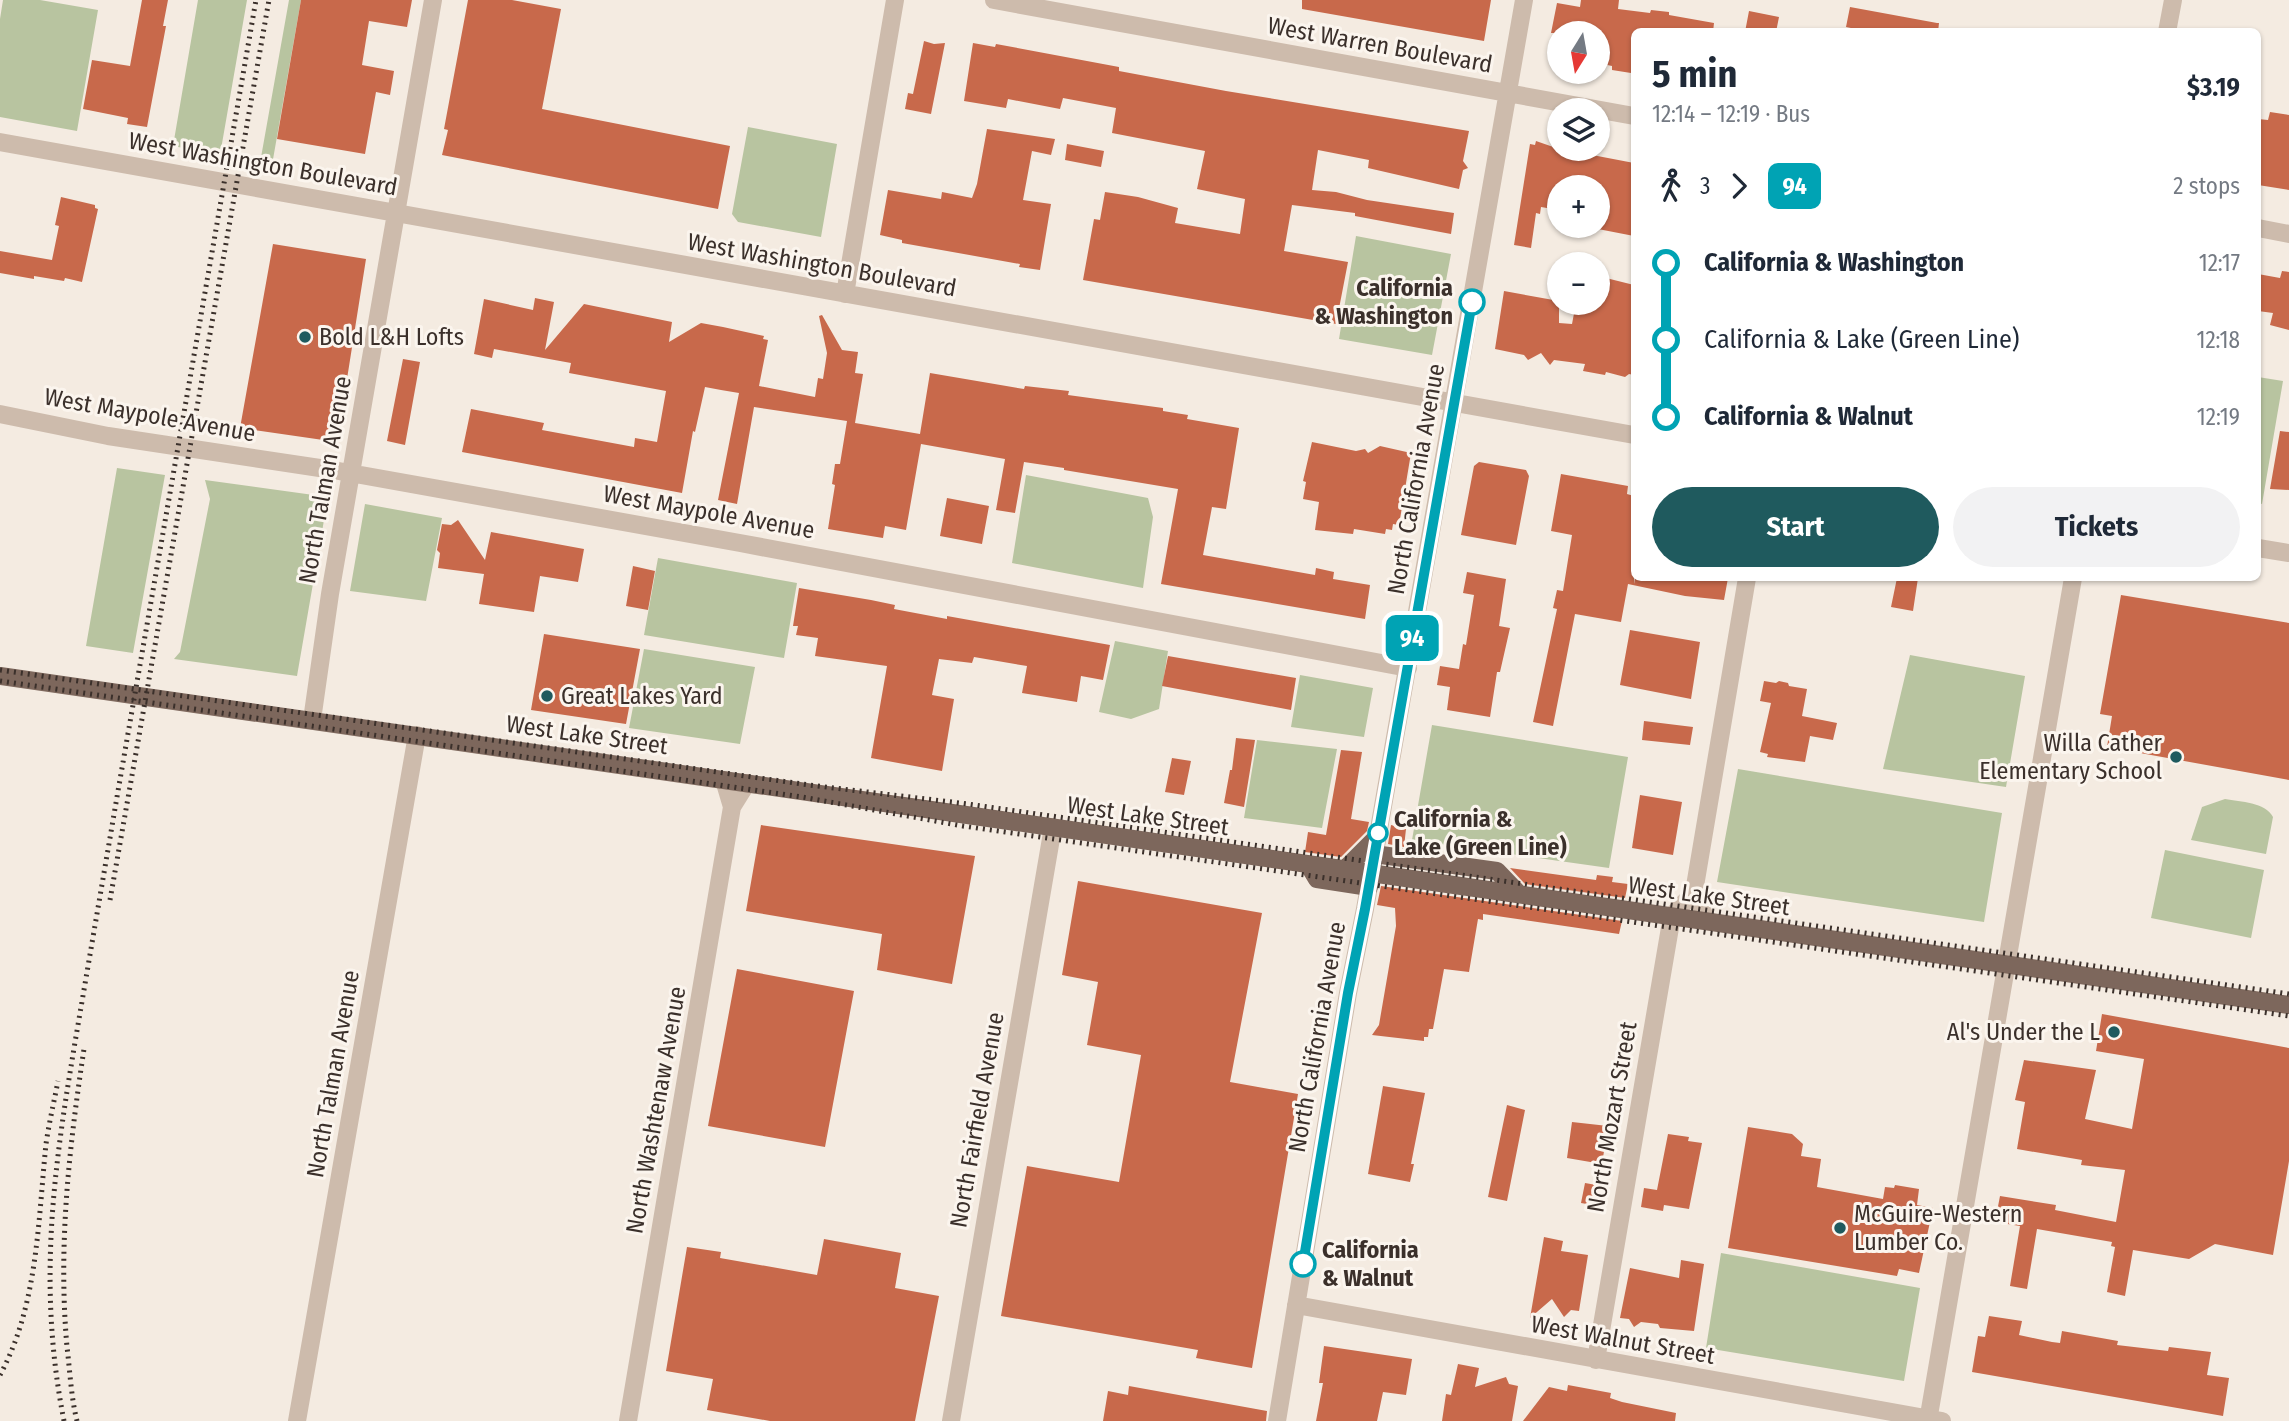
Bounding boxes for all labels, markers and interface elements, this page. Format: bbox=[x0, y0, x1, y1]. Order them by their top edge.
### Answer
street label: West Warren Boulevard bbox=[1266, 11, 1494, 79]
north arrow bbox=[1547, 21, 1610, 84]
map controls bbox=[1547, 21, 1610, 315]
text: 5 min bbox=[1652, 51, 1737, 97]
text: $3.19 bbox=[2187, 72, 2240, 103]
button: layers bbox=[1547, 98, 1610, 161]
text: 12:14 – 12:19 · Bus bbox=[1652, 100, 1810, 128]
street label: West Washington Boulevard bbox=[126, 127, 400, 201]
icon: walk bbox=[1652, 167, 1690, 205]
icon: forward bbox=[1720, 167, 1758, 205]
text: 3 bbox=[1700, 172, 1710, 200]
text: 94 bbox=[1782, 172, 1807, 200]
text: 2 stops bbox=[2173, 172, 2240, 200]
button: + bbox=[1547, 175, 1610, 238]
street label: West Washington Boulevard bbox=[685, 228, 959, 302]
text: California & Washington bbox=[1704, 247, 1964, 278]
text: 12:17 bbox=[2199, 249, 2240, 277]
button: − bbox=[1547, 252, 1610, 315]
place label: California & Washington bbox=[1315, 274, 1453, 330]
marker: California & Washington bbox=[1459, 289, 1485, 315]
place label: Bold L&H Lofts bbox=[319, 323, 464, 351]
text: California & Lake (Green Line) bbox=[1704, 324, 2019, 355]
text: 12:18 bbox=[2196, 326, 2240, 354]
marker: Bold L&H Lofts bbox=[297, 329, 313, 345]
street label: North California Avenue bbox=[1382, 361, 1450, 597]
street label: North Talman Avenue bbox=[293, 374, 357, 586]
street label: West Maypole Avenue bbox=[42, 383, 258, 447]
text: California & Walnut bbox=[1704, 401, 1913, 432]
text: 12:19 bbox=[2197, 403, 2240, 431]
street label: West Maypole Avenue bbox=[601, 480, 817, 544]
button: Start bbox=[1652, 487, 1939, 567]
button: Tickets bbox=[1953, 487, 2240, 567]
line badge: 94 bbox=[1380, 615, 1444, 661]
text: 94 bbox=[1400, 624, 1424, 652]
place label: Great Lakes Yard bbox=[561, 682, 723, 710]
marker: Great Lakes Yard bbox=[539, 688, 555, 704]
street label: West Lake Street bbox=[504, 710, 670, 760]
place label: Willa Cather Elementary School bbox=[1979, 729, 2163, 785]
marker: Willa Cather Elementary School bbox=[2168, 749, 2184, 765]
street label: West Lake Street bbox=[1065, 791, 1231, 841]
place label: California & Lake (Green Line) bbox=[1394, 805, 1567, 861]
marker: California & Lake (Green Line) bbox=[1368, 823, 1388, 843]
street label: West Lake Street bbox=[1626, 871, 1792, 921]
street label: North California Avenue bbox=[1283, 919, 1351, 1155]
street label: North Talman Avenue bbox=[301, 968, 365, 1180]
street label: North Washtenaw Avenue bbox=[620, 984, 692, 1236]
street label: North Fairfield Avenue bbox=[944, 1010, 1010, 1230]
place label: Al's Under the L bbox=[1947, 1018, 2100, 1046]
street label: North Mozart Street bbox=[1581, 1019, 1643, 1214]
marker: Al's Under the L bbox=[2106, 1024, 2122, 1040]
place label: McGuire-Western Lumber Co. bbox=[1854, 1200, 2022, 1256]
marker: McGuire-Western Lumber Co. bbox=[1832, 1220, 1848, 1236]
place label: California & Walnut bbox=[1322, 1236, 1419, 1292]
marker: California & Walnut bbox=[1290, 1251, 1316, 1277]
street label: West Walnut Street bbox=[1529, 1310, 1717, 1370]

